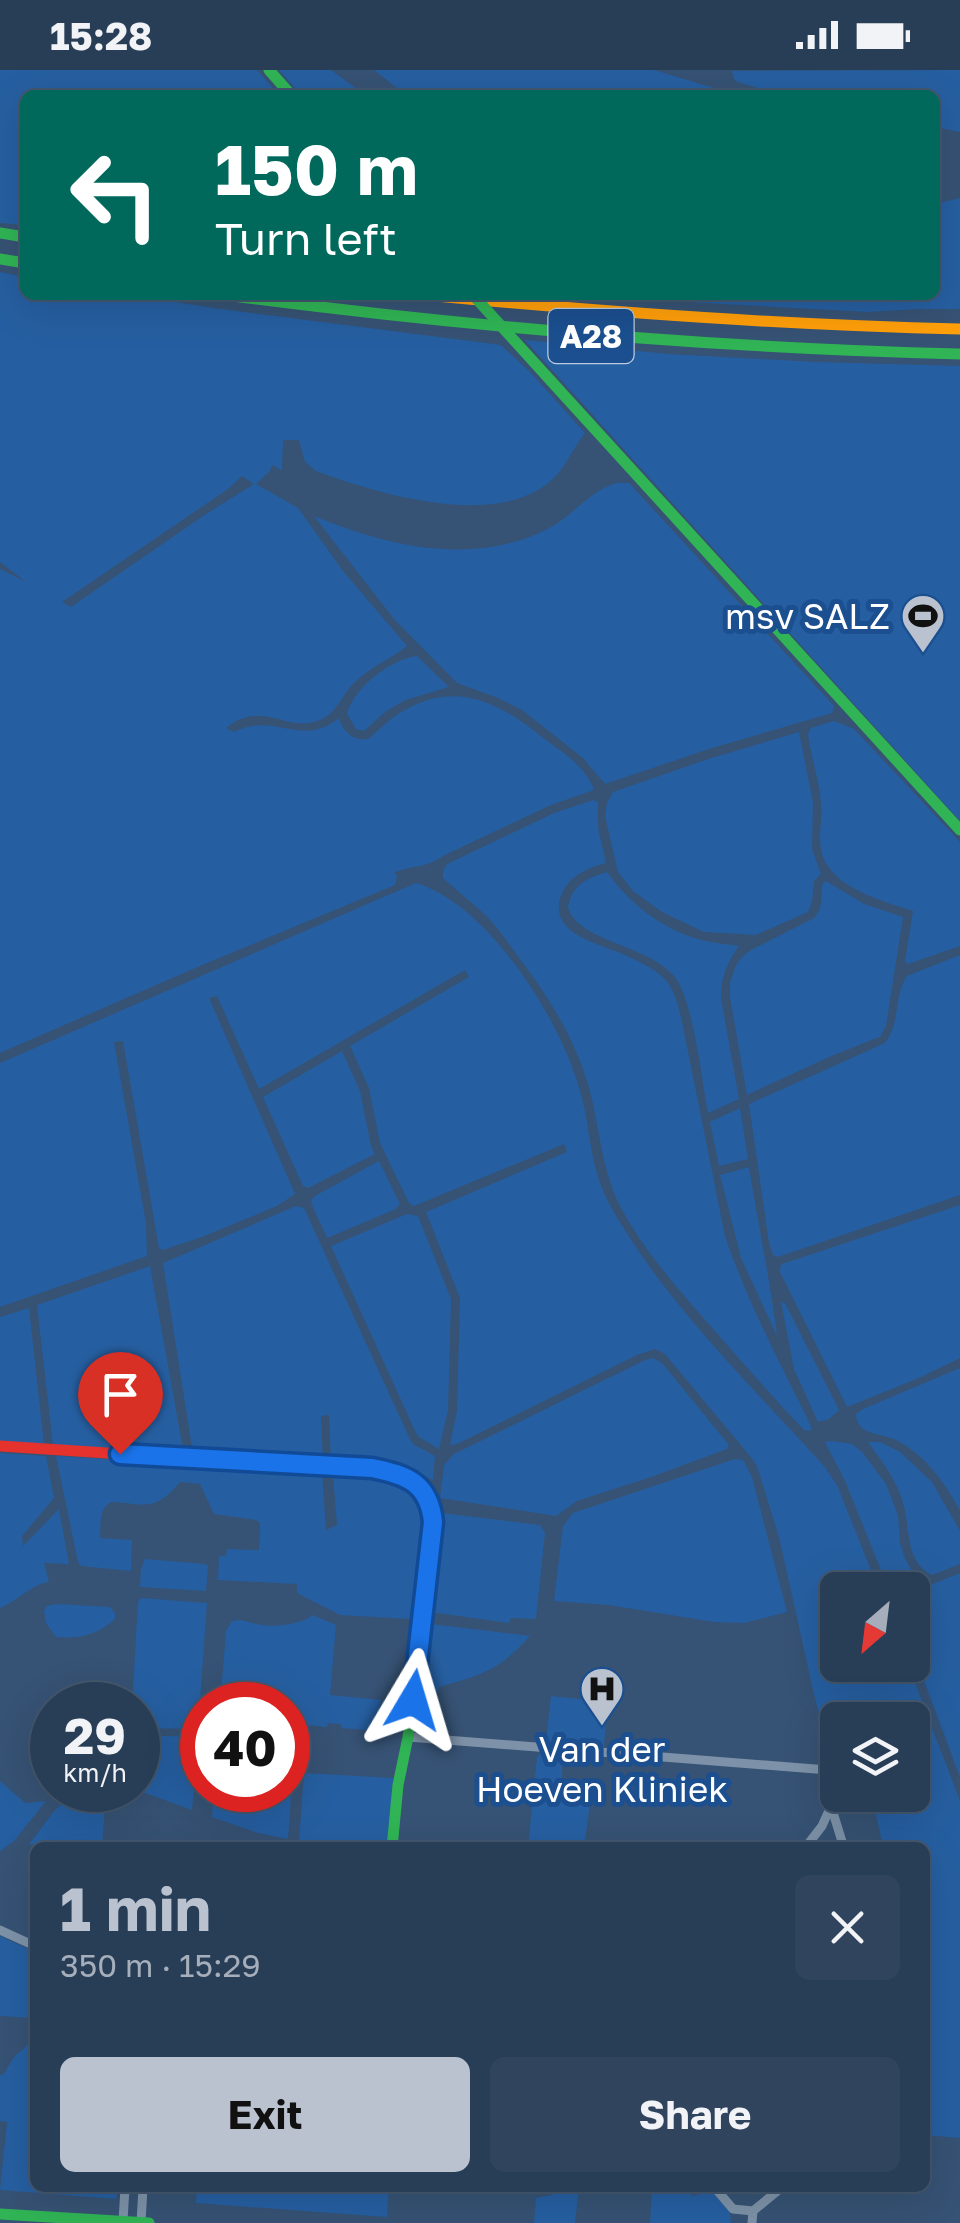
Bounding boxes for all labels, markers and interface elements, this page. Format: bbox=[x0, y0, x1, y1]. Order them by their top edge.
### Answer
text: 15:28 bbox=[50, 13, 152, 58]
text: 150 m bbox=[215, 126, 418, 210]
icon: left bbox=[50, 130, 180, 260]
text: Turn left bbox=[215, 211, 397, 265]
road number: A28 bbox=[548, 309, 634, 363]
sports icon: msv SALZ bbox=[900, 593, 946, 654]
place label: msv SALZ bbox=[725, 595, 890, 637]
pin bbox=[78, 1352, 163, 1455]
icon: arrive bbox=[93, 1367, 148, 1422]
north arrow bbox=[820, 1572, 930, 1682]
map controls bbox=[820, 1572, 930, 1812]
position arrow bbox=[361, 1648, 465, 1752]
hospital icon: Van der Hoeven Kliniek bbox=[579, 1666, 625, 1727]
speed limit sign: 40 bbox=[180, 1682, 310, 1812]
button: layers bbox=[820, 1702, 930, 1812]
text: 29 bbox=[64, 1705, 126, 1765]
place label: Van der Hoeven Kliniek bbox=[476, 1728, 728, 1810]
text: km/h bbox=[63, 1757, 127, 1788]
text: 1 min bbox=[60, 1872, 211, 1944]
button: close bbox=[795, 1875, 900, 1980]
text: 350 m · 15:29 bbox=[60, 1946, 261, 1984]
button: Exit bbox=[60, 2057, 470, 2172]
button: Share bbox=[490, 2057, 900, 2172]

